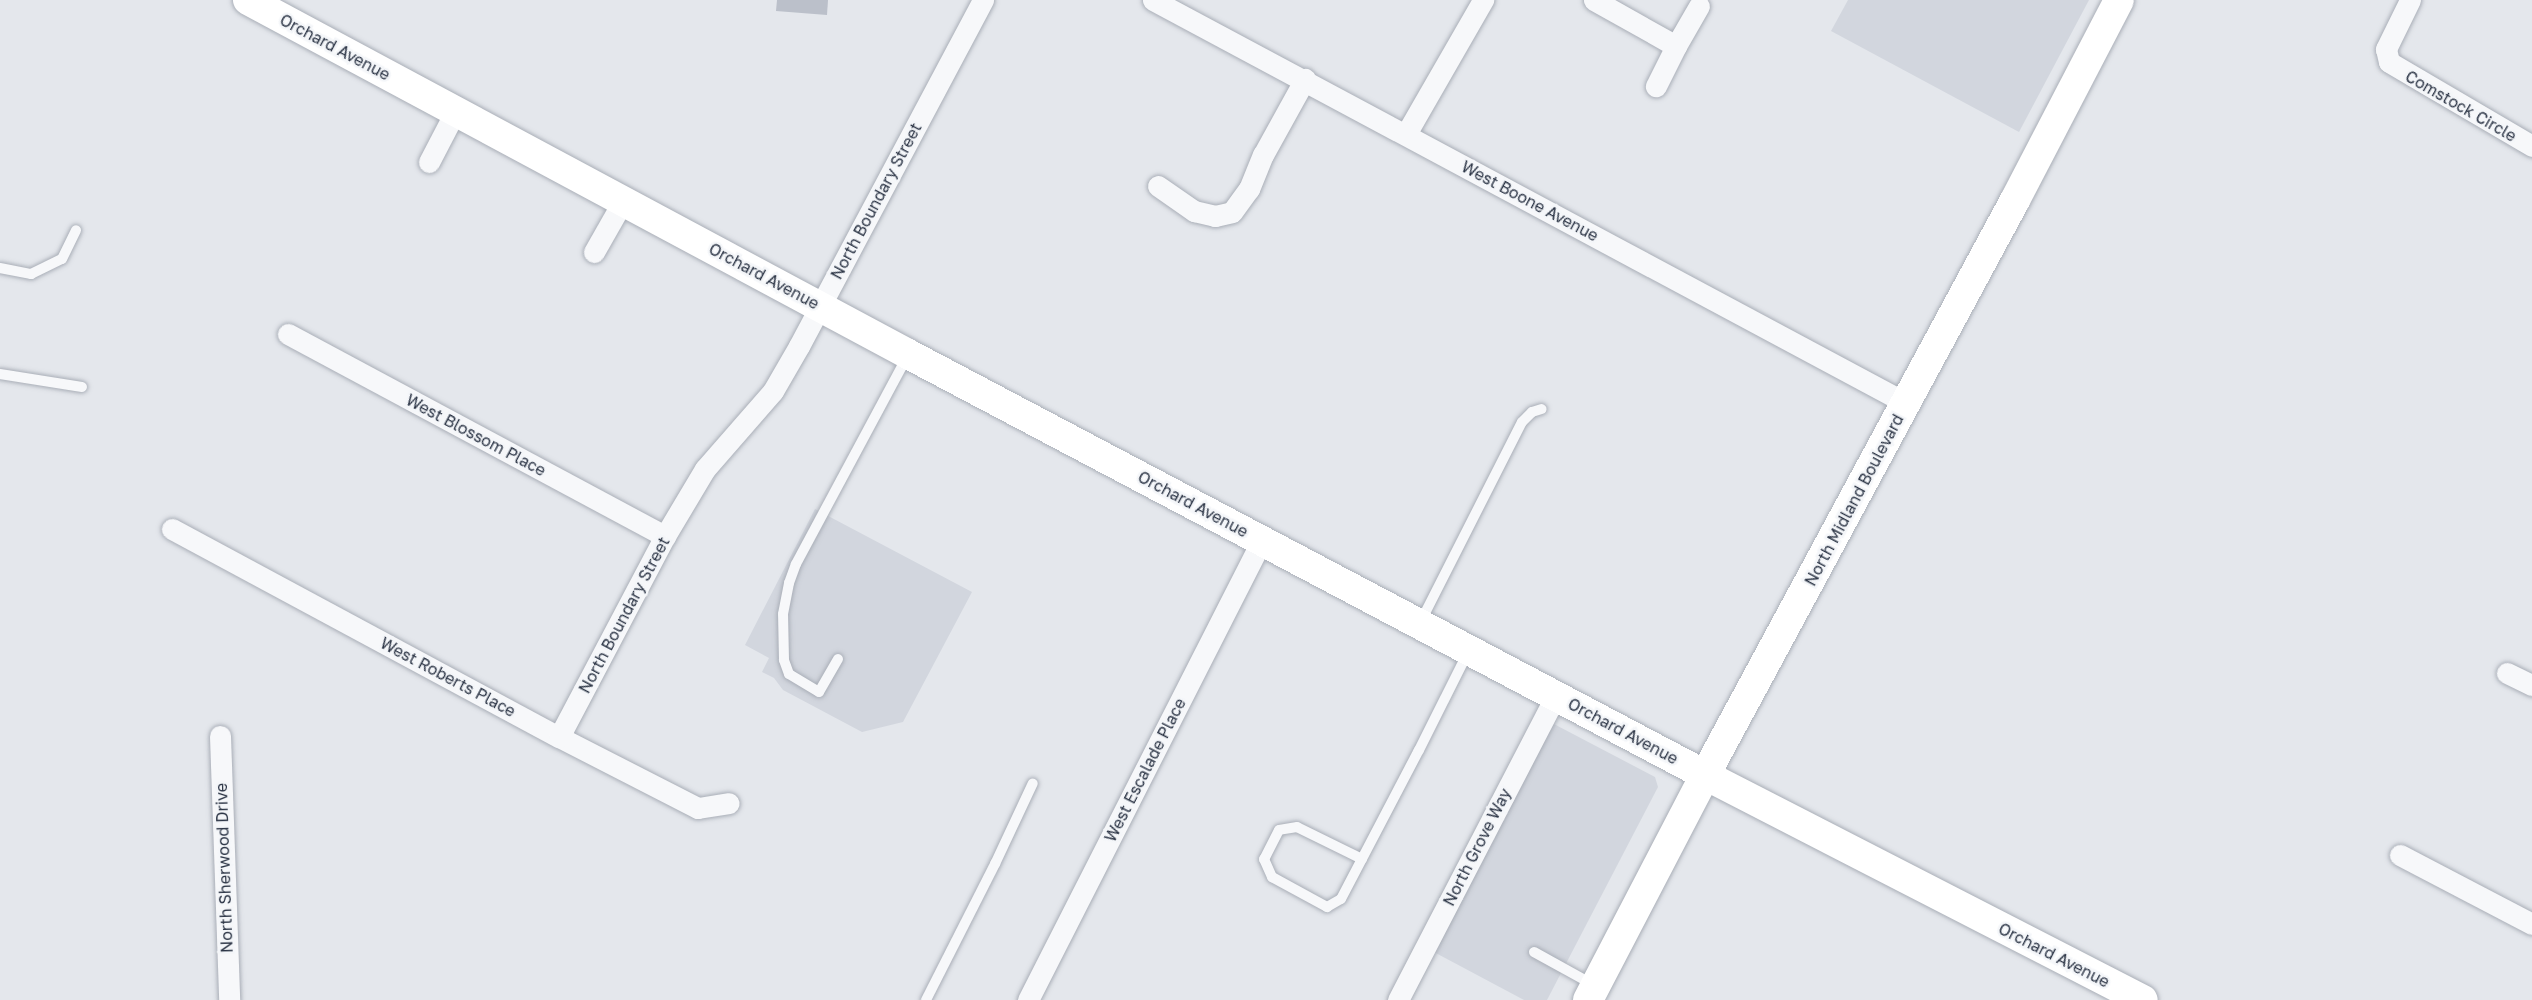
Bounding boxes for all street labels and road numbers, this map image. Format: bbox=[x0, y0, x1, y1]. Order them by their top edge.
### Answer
street label: Orchard Avenue bbox=[277, 10, 393, 84]
street label: Comstock Circle bbox=[2402, 66, 2520, 146]
street label: North Boundary Street bbox=[827, 120, 925, 282]
street label: West Boone Avenue bbox=[1458, 157, 1602, 245]
street label: Orchard Avenue bbox=[706, 239, 822, 313]
street label: West Blossom Place bbox=[403, 390, 549, 480]
street label: North Midland Boulevard bbox=[1801, 411, 1907, 589]
street label: Orchard Avenue bbox=[1135, 467, 1251, 541]
street label: North Boundary Street bbox=[575, 534, 673, 696]
street label: West Roberts Place bbox=[377, 633, 519, 721]
street label: Orchard Avenue bbox=[1565, 694, 1681, 768]
street label: West Escalade Place bbox=[1100, 695, 1190, 845]
street label: North Sherwood Drive bbox=[211, 783, 237, 953]
street label: North Grove Way bbox=[1439, 785, 1515, 909]
street label: Orchard Avenue bbox=[1995, 919, 2113, 991]

